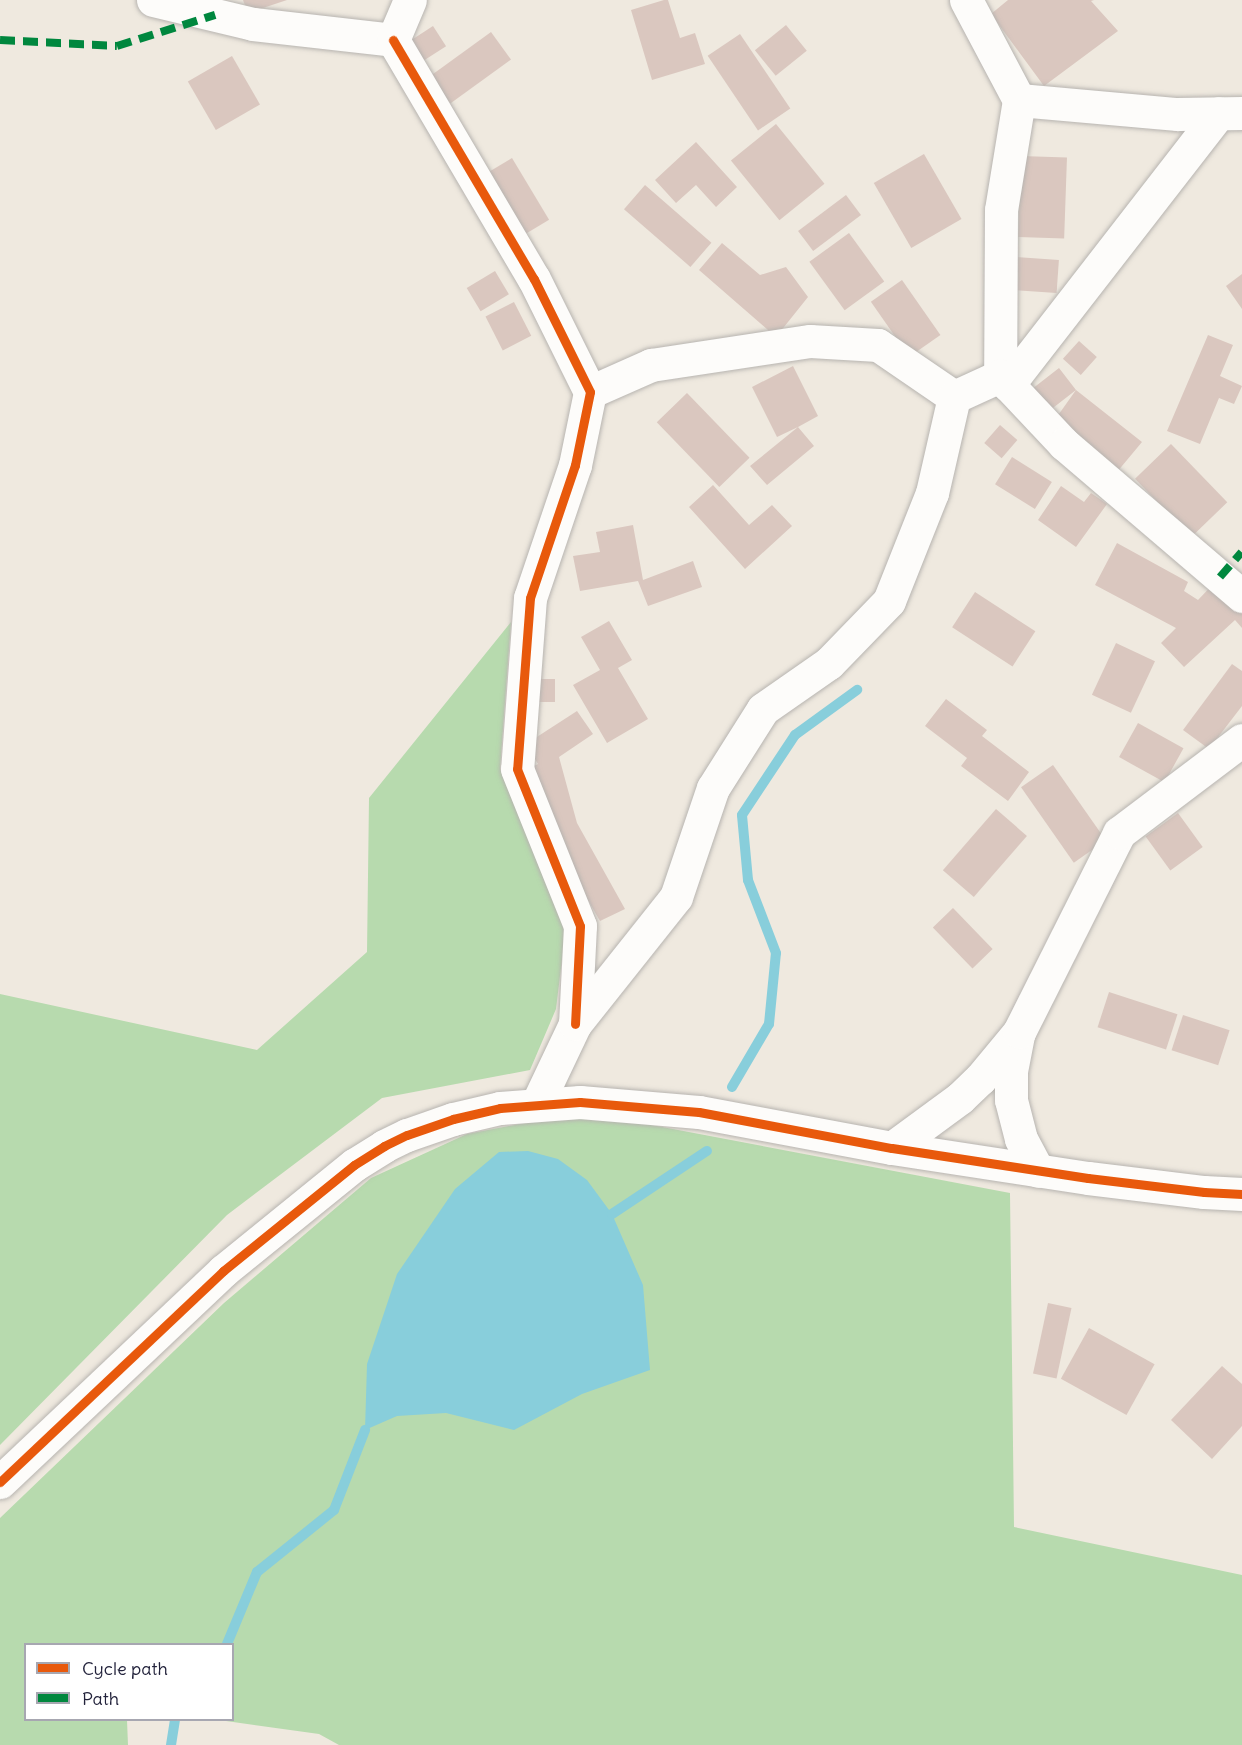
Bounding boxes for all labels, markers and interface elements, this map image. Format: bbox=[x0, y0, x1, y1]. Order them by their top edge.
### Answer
legend bbox=[24, 1643, 234, 1721]
text: Cycle path bbox=[82, 1657, 168, 1680]
text: Path bbox=[82, 1687, 119, 1710]

